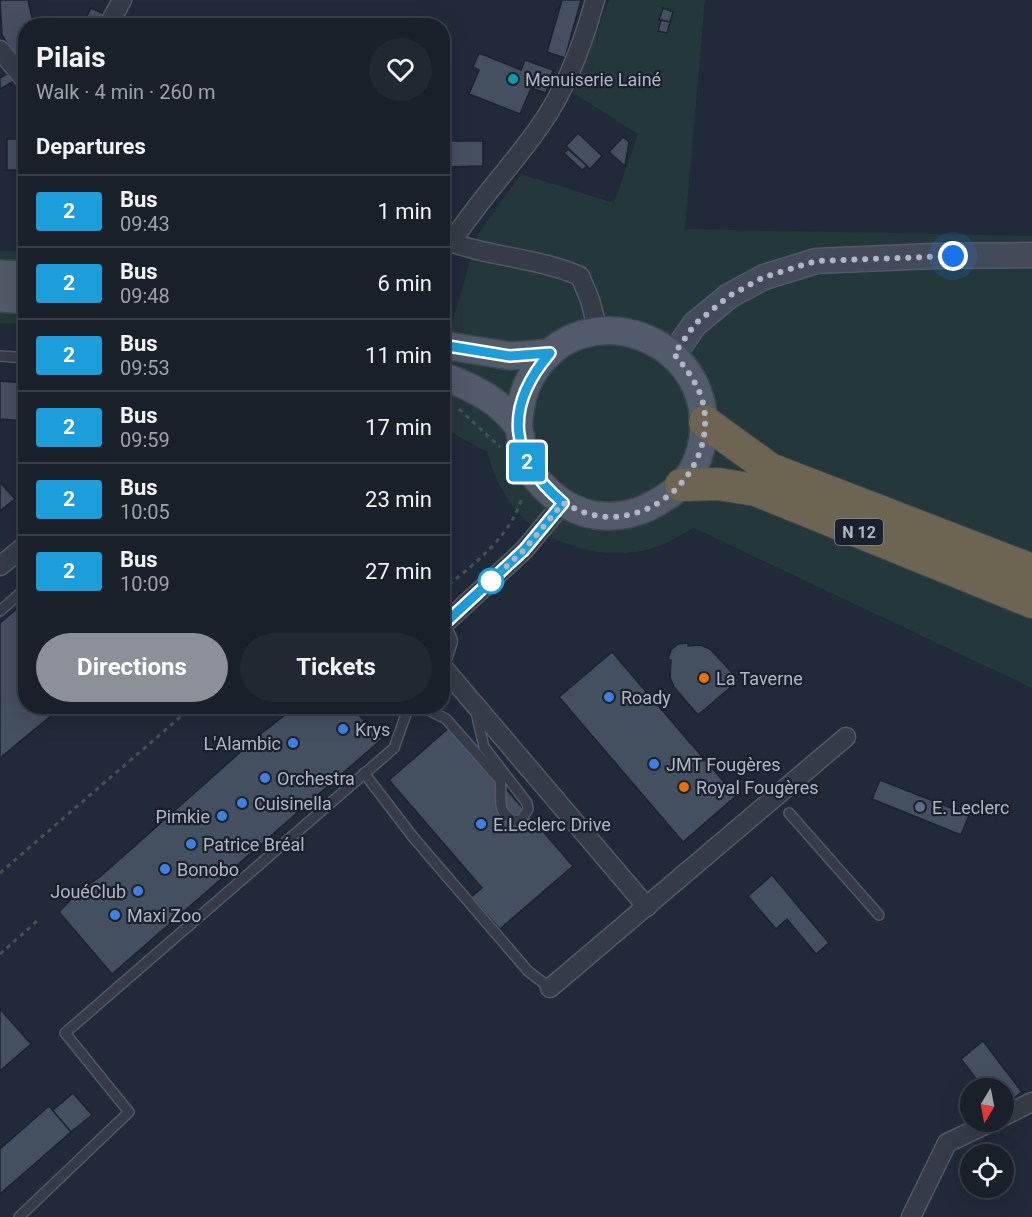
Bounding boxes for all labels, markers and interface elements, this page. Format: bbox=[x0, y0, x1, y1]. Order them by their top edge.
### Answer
button: heart bbox=[369, 38, 432, 101]
text: Pilais bbox=[36, 41, 106, 74]
place label: Menuiserie Lainé bbox=[525, 69, 661, 90]
marker: Menuiserie Lainé bbox=[506, 72, 520, 86]
text: Walk · 4 min · 260 m bbox=[36, 80, 215, 104]
text: Departures bbox=[36, 134, 146, 159]
text: Bus bbox=[120, 187, 158, 212]
text: 2 bbox=[63, 199, 75, 223]
text: 1 min bbox=[377, 199, 432, 224]
text: 09:43 bbox=[120, 212, 170, 236]
your location bbox=[938, 241, 968, 271]
text: Bus bbox=[120, 259, 158, 284]
text: 2 bbox=[63, 271, 75, 295]
text: 6 min bbox=[377, 271, 432, 296]
text: 09:48 bbox=[120, 284, 170, 308]
text: Bus bbox=[120, 331, 158, 356]
text: 2 bbox=[63, 343, 75, 367]
text: 11 min bbox=[365, 343, 432, 368]
text: 09:53 bbox=[120, 356, 170, 380]
text: Bus bbox=[120, 403, 158, 428]
text: 2 bbox=[63, 415, 75, 439]
text: 17 min bbox=[365, 415, 432, 440]
text: 09:59 bbox=[120, 428, 170, 452]
line badge: 2 bbox=[508, 442, 546, 482]
text: 2 bbox=[521, 450, 533, 474]
text: Bus bbox=[120, 475, 158, 500]
text: 2 bbox=[63, 487, 75, 511]
text: 23 min bbox=[365, 487, 432, 512]
text: 10:05 bbox=[120, 500, 170, 524]
road number: N 12 bbox=[835, 519, 883, 545]
text: Bus bbox=[120, 547, 158, 572]
text: 2 bbox=[63, 559, 75, 583]
text: 27 min bbox=[365, 559, 432, 584]
unlabelled marker bbox=[478, 568, 504, 594]
text: 10:09 bbox=[120, 572, 170, 596]
button: Directions bbox=[36, 633, 228, 702]
button: Tickets bbox=[240, 633, 432, 702]
place label: La Taverne bbox=[716, 668, 803, 689]
marker: La Taverne bbox=[697, 671, 711, 685]
place label: Roady bbox=[621, 687, 671, 708]
marker: Roady bbox=[602, 690, 616, 704]
place label: Krys bbox=[355, 719, 390, 740]
marker: Krys bbox=[336, 722, 350, 736]
place label: L'Alambic bbox=[204, 733, 281, 754]
marker: L'Alambic bbox=[286, 736, 300, 750]
place label: JMT Fougères bbox=[666, 754, 781, 775]
marker: JMT Fougères bbox=[647, 757, 661, 771]
place label: Orchestra bbox=[277, 768, 355, 789]
marker: Orchestra bbox=[258, 771, 272, 785]
place label: Royal Fougères bbox=[696, 777, 819, 798]
marker: Royal Fougères bbox=[677, 780, 691, 794]
place label: Cuisinella bbox=[254, 793, 332, 814]
marker: Cuisinella bbox=[235, 796, 249, 810]
place label: E. Leclerc bbox=[932, 797, 1009, 818]
marker: E. Leclerc bbox=[913, 800, 927, 814]
place label: Pimkie bbox=[155, 806, 210, 827]
marker: Pimkie bbox=[215, 809, 229, 823]
place label: E.Leclerc Drive bbox=[493, 814, 611, 835]
marker: E.Leclerc Drive bbox=[474, 817, 488, 831]
place label: Patrice Bréal bbox=[203, 834, 305, 855]
marker: Patrice Bréal bbox=[184, 837, 198, 851]
place label: Bonobo bbox=[177, 859, 239, 880]
marker: Bonobo bbox=[158, 862, 172, 876]
place label: JouéClub bbox=[50, 881, 126, 902]
marker: JouéClub bbox=[131, 884, 145, 898]
place label: Maxi Zoo bbox=[127, 905, 201, 926]
marker: Maxi Zoo bbox=[108, 908, 122, 922]
north arrow bbox=[960, 1078, 1014, 1132]
map controls bbox=[960, 1078, 1014, 1198]
button: locate bbox=[960, 1144, 1014, 1198]

